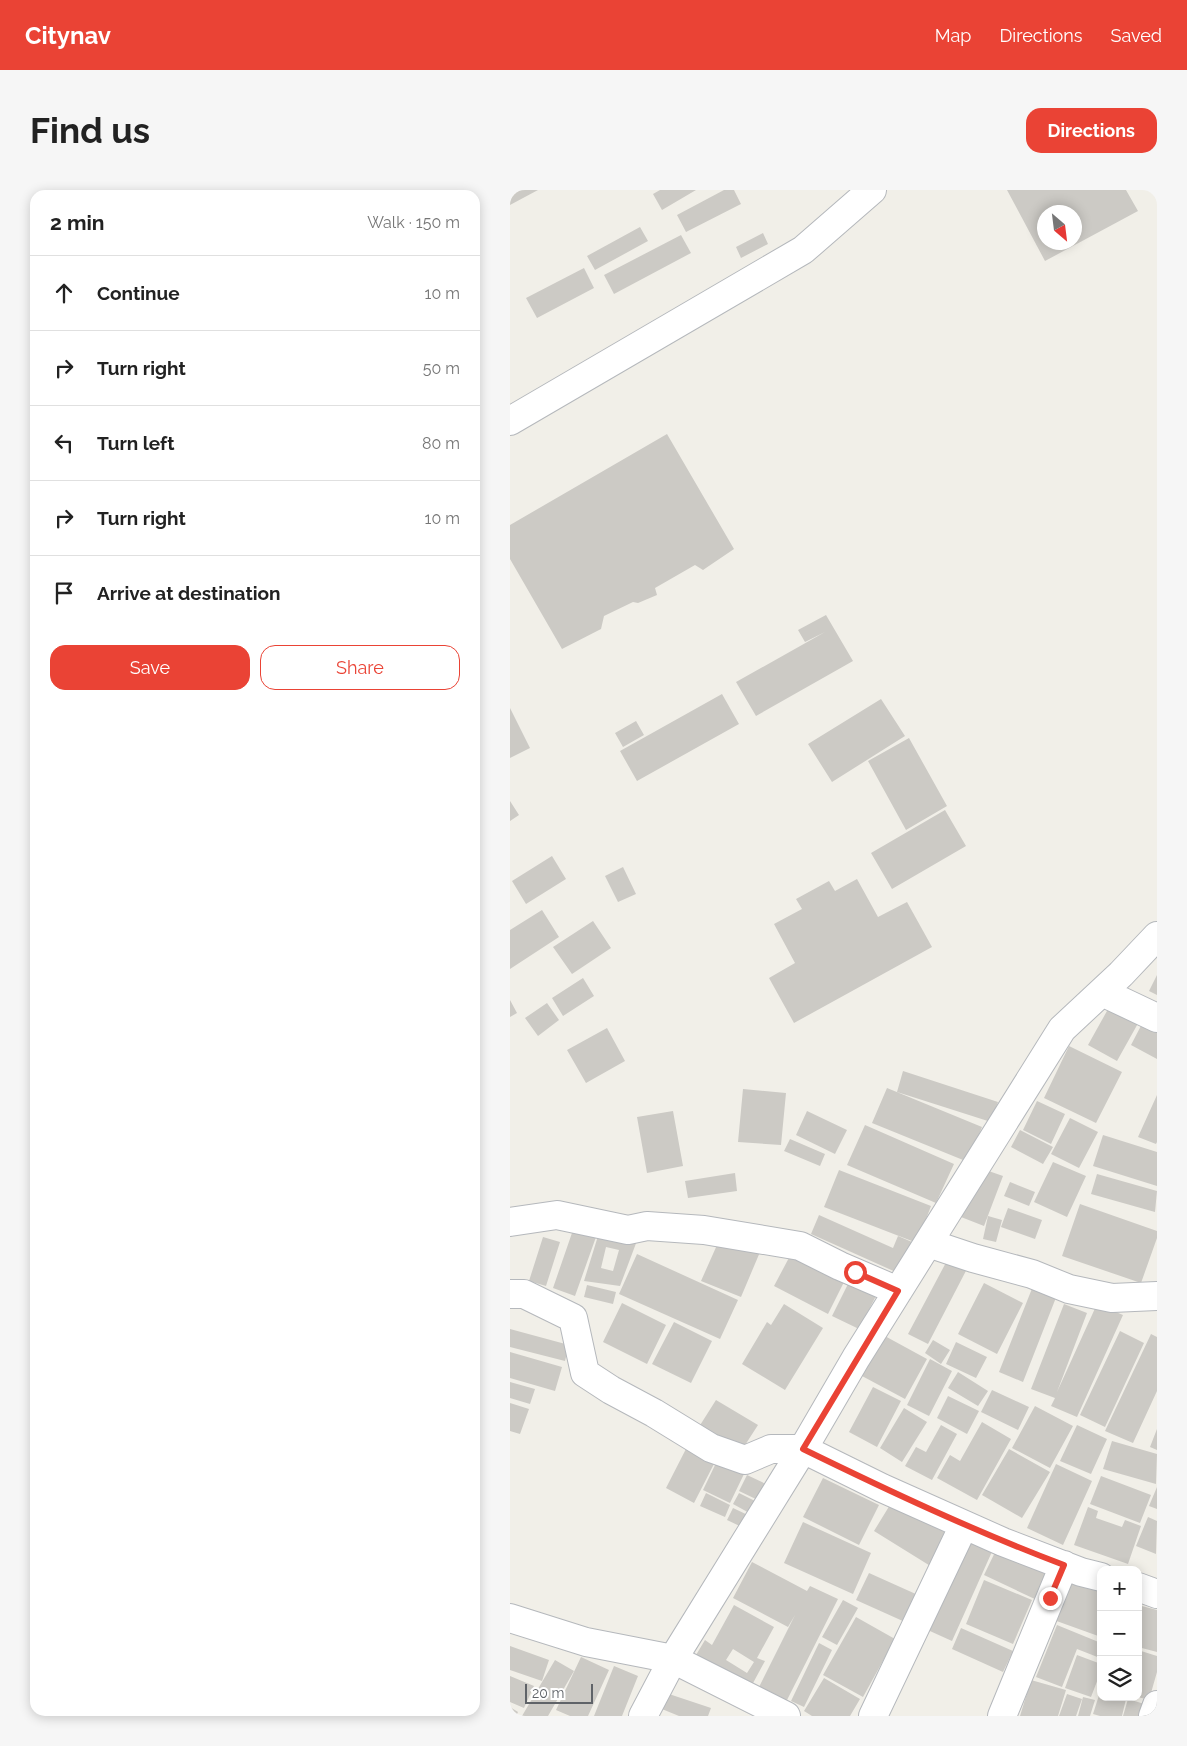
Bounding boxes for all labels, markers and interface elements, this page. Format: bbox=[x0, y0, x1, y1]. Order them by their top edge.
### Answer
text: Citynav bbox=[25, 21, 111, 50]
text: Map bbox=[935, 25, 971, 46]
text: Directions bbox=[999, 25, 1083, 46]
text: Saved bbox=[1111, 25, 1162, 46]
button: Directions bbox=[1026, 108, 1157, 153]
text: Find us bbox=[30, 110, 150, 151]
north arrow bbox=[1037, 205, 1082, 250]
text: 2 min bbox=[50, 210, 104, 235]
text: Walk · 150 m bbox=[367, 213, 460, 232]
icon: ahead bbox=[50, 279, 78, 307]
text: Continue bbox=[97, 282, 180, 304]
text: 10 m bbox=[425, 284, 460, 303]
icon: right bbox=[50, 354, 78, 382]
text: Turn right bbox=[97, 357, 186, 379]
text: 50 m bbox=[423, 359, 460, 378]
icon: left bbox=[50, 429, 78, 457]
text: Turn left bbox=[97, 432, 174, 454]
text: 80 m bbox=[422, 434, 460, 453]
icon: right bbox=[50, 504, 78, 532]
text: Turn right bbox=[97, 507, 186, 529]
text: 10 m bbox=[425, 509, 460, 528]
icon: arrive bbox=[50, 579, 78, 607]
text: Arrive at destination bbox=[97, 582, 281, 604]
button: Save bbox=[50, 645, 250, 690]
button: Share bbox=[260, 645, 460, 690]
route start bbox=[844, 1261, 867, 1284]
map controls bbox=[1097, 1566, 1142, 1701]
button: + bbox=[1097, 1566, 1142, 1611]
route end bbox=[1039, 1587, 1062, 1610]
button: − bbox=[1097, 1611, 1142, 1656]
button: layers bbox=[1097, 1656, 1142, 1701]
scale bar bbox=[525, 1681, 592, 1704]
text: 20 m bbox=[532, 1685, 564, 1701]

